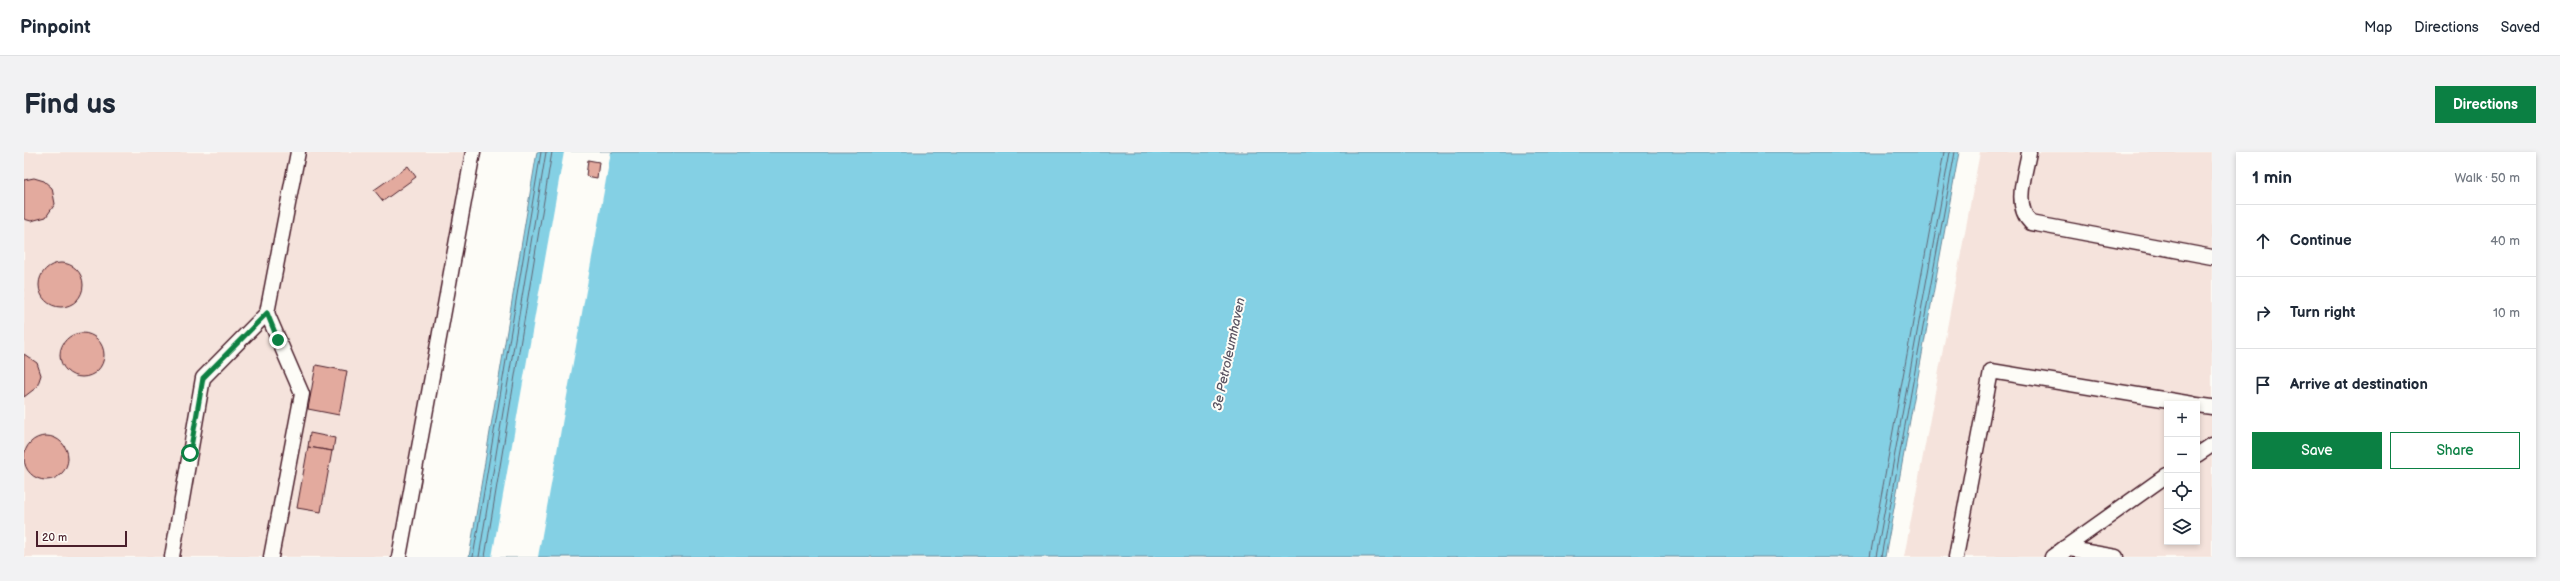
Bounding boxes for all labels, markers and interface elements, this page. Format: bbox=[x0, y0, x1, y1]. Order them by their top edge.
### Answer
text: Pinpoint bbox=[20, 16, 91, 39]
text: Map bbox=[2364, 19, 2392, 36]
text: Directions bbox=[2414, 19, 2479, 36]
text: Saved bbox=[2501, 19, 2540, 36]
button: Directions bbox=[2435, 86, 2536, 123]
text: Find us bbox=[24, 88, 116, 121]
text: 1 min bbox=[2252, 168, 2292, 188]
text: Walk · 50 m bbox=[2454, 170, 2520, 186]
icon: ahead bbox=[2252, 230, 2274, 252]
text: Continue bbox=[2290, 231, 2352, 250]
text: 40 m bbox=[2490, 233, 2520, 249]
water label: 3e Petroleumhaven bbox=[1209, 296, 1249, 412]
icon: right bbox=[2252, 302, 2274, 324]
text: Turn right bbox=[2290, 303, 2355, 322]
text: 10 m bbox=[2493, 305, 2520, 321]
route end bbox=[269, 331, 287, 349]
icon: arrive bbox=[2252, 374, 2274, 396]
text: Arrive at destination bbox=[2290, 375, 2428, 394]
map controls bbox=[2164, 401, 2200, 545]
button: + bbox=[2164, 401, 2200, 437]
button: Save bbox=[2252, 432, 2382, 469]
button: Share bbox=[2390, 432, 2520, 469]
button: − bbox=[2164, 437, 2200, 473]
route start bbox=[181, 444, 199, 462]
button: locate bbox=[2164, 473, 2200, 509]
button: layers bbox=[2164, 509, 2200, 545]
scale bar bbox=[36, 529, 127, 548]
text: 20 m bbox=[42, 531, 67, 544]

